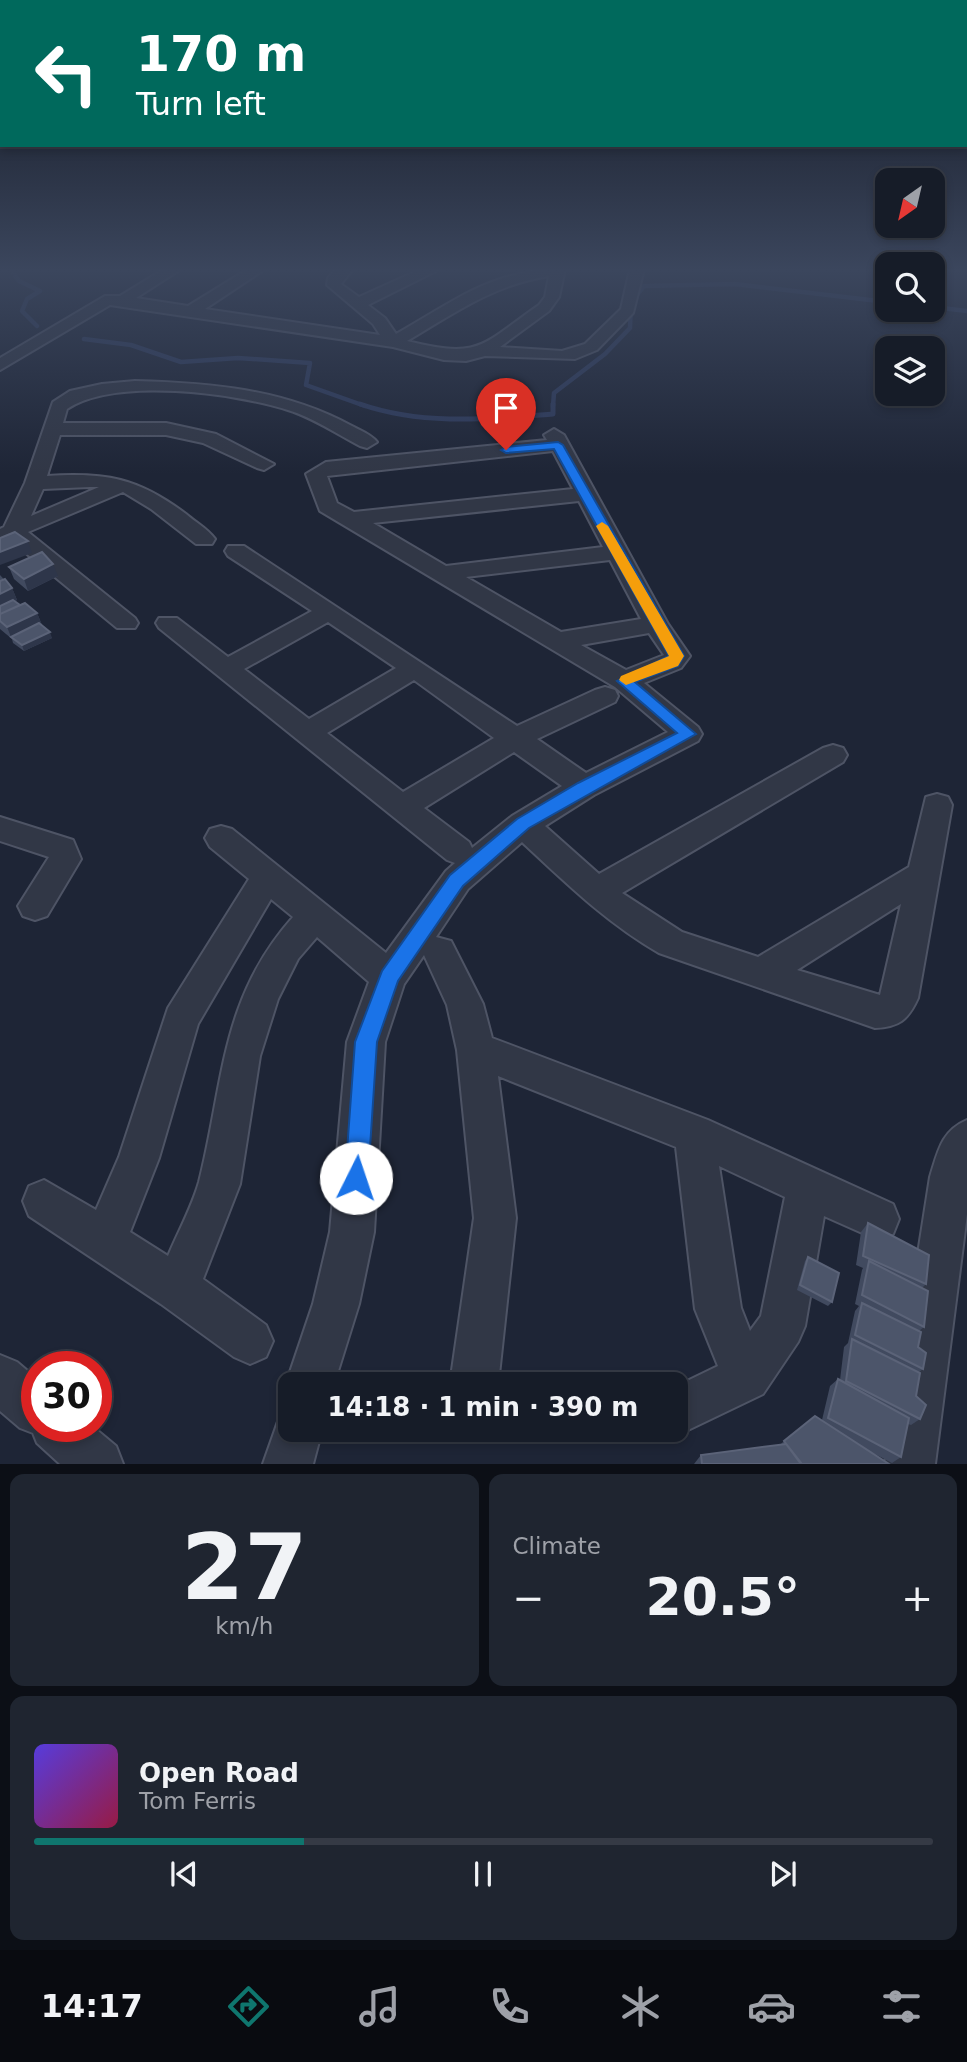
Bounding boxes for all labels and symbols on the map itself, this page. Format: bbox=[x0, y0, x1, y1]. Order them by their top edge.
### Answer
north arrow bbox=[875, 168, 945, 238]
pin bbox=[476, 378, 536, 450]
position arrow bbox=[319, 1141, 393, 1215]
speed limit sign: 30 bbox=[21, 1351, 112, 1442]

